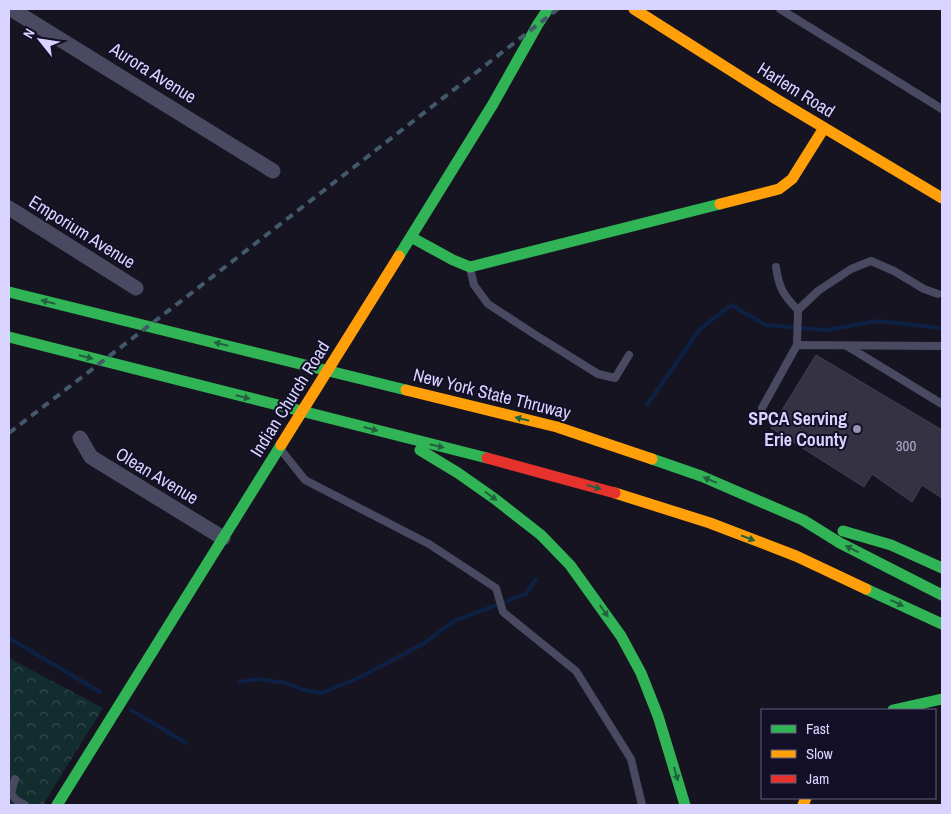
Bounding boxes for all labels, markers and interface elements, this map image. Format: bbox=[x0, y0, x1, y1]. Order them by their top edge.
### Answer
north arrow bbox=[15, 15, 65, 65]
text: N bbox=[19, 25, 39, 42]
street label: Aurora Avenue bbox=[104, 36, 201, 109]
street label: Harlem Road bbox=[753, 56, 840, 123]
street label: Emporium Avenue bbox=[24, 189, 140, 274]
one-way arrow bbox=[41, 297, 56, 305]
street label: Indian Church Road bbox=[244, 336, 335, 461]
one-way arrow bbox=[214, 340, 229, 348]
one-way arrow bbox=[78, 353, 93, 361]
street label: New York State Thruway bbox=[411, 362, 574, 425]
one-way arrow bbox=[236, 393, 251, 401]
place label: SPCA Serving Erie County bbox=[748, 406, 848, 452]
one-way arrow bbox=[515, 414, 530, 422]
marker: SPCA Serving Erie County bbox=[851, 423, 863, 435]
one-way arrow bbox=[364, 426, 379, 434]
house number: 300 bbox=[896, 435, 916, 456]
street label: Olean Avenue bbox=[111, 441, 203, 510]
one-way arrow bbox=[429, 442, 445, 450]
one-way arrow bbox=[703, 475, 717, 483]
one-way arrow bbox=[587, 483, 602, 491]
one-way arrow bbox=[484, 491, 498, 501]
one-way arrow bbox=[741, 534, 756, 542]
one-way arrow bbox=[845, 545, 859, 553]
one-way arrow bbox=[890, 599, 904, 607]
one-way arrow bbox=[599, 604, 609, 618]
legend bbox=[761, 709, 936, 799]
text: Fast bbox=[806, 718, 830, 739]
text: Slow bbox=[806, 743, 833, 764]
one-way arrow bbox=[672, 767, 680, 782]
text: Jam bbox=[806, 768, 829, 789]

